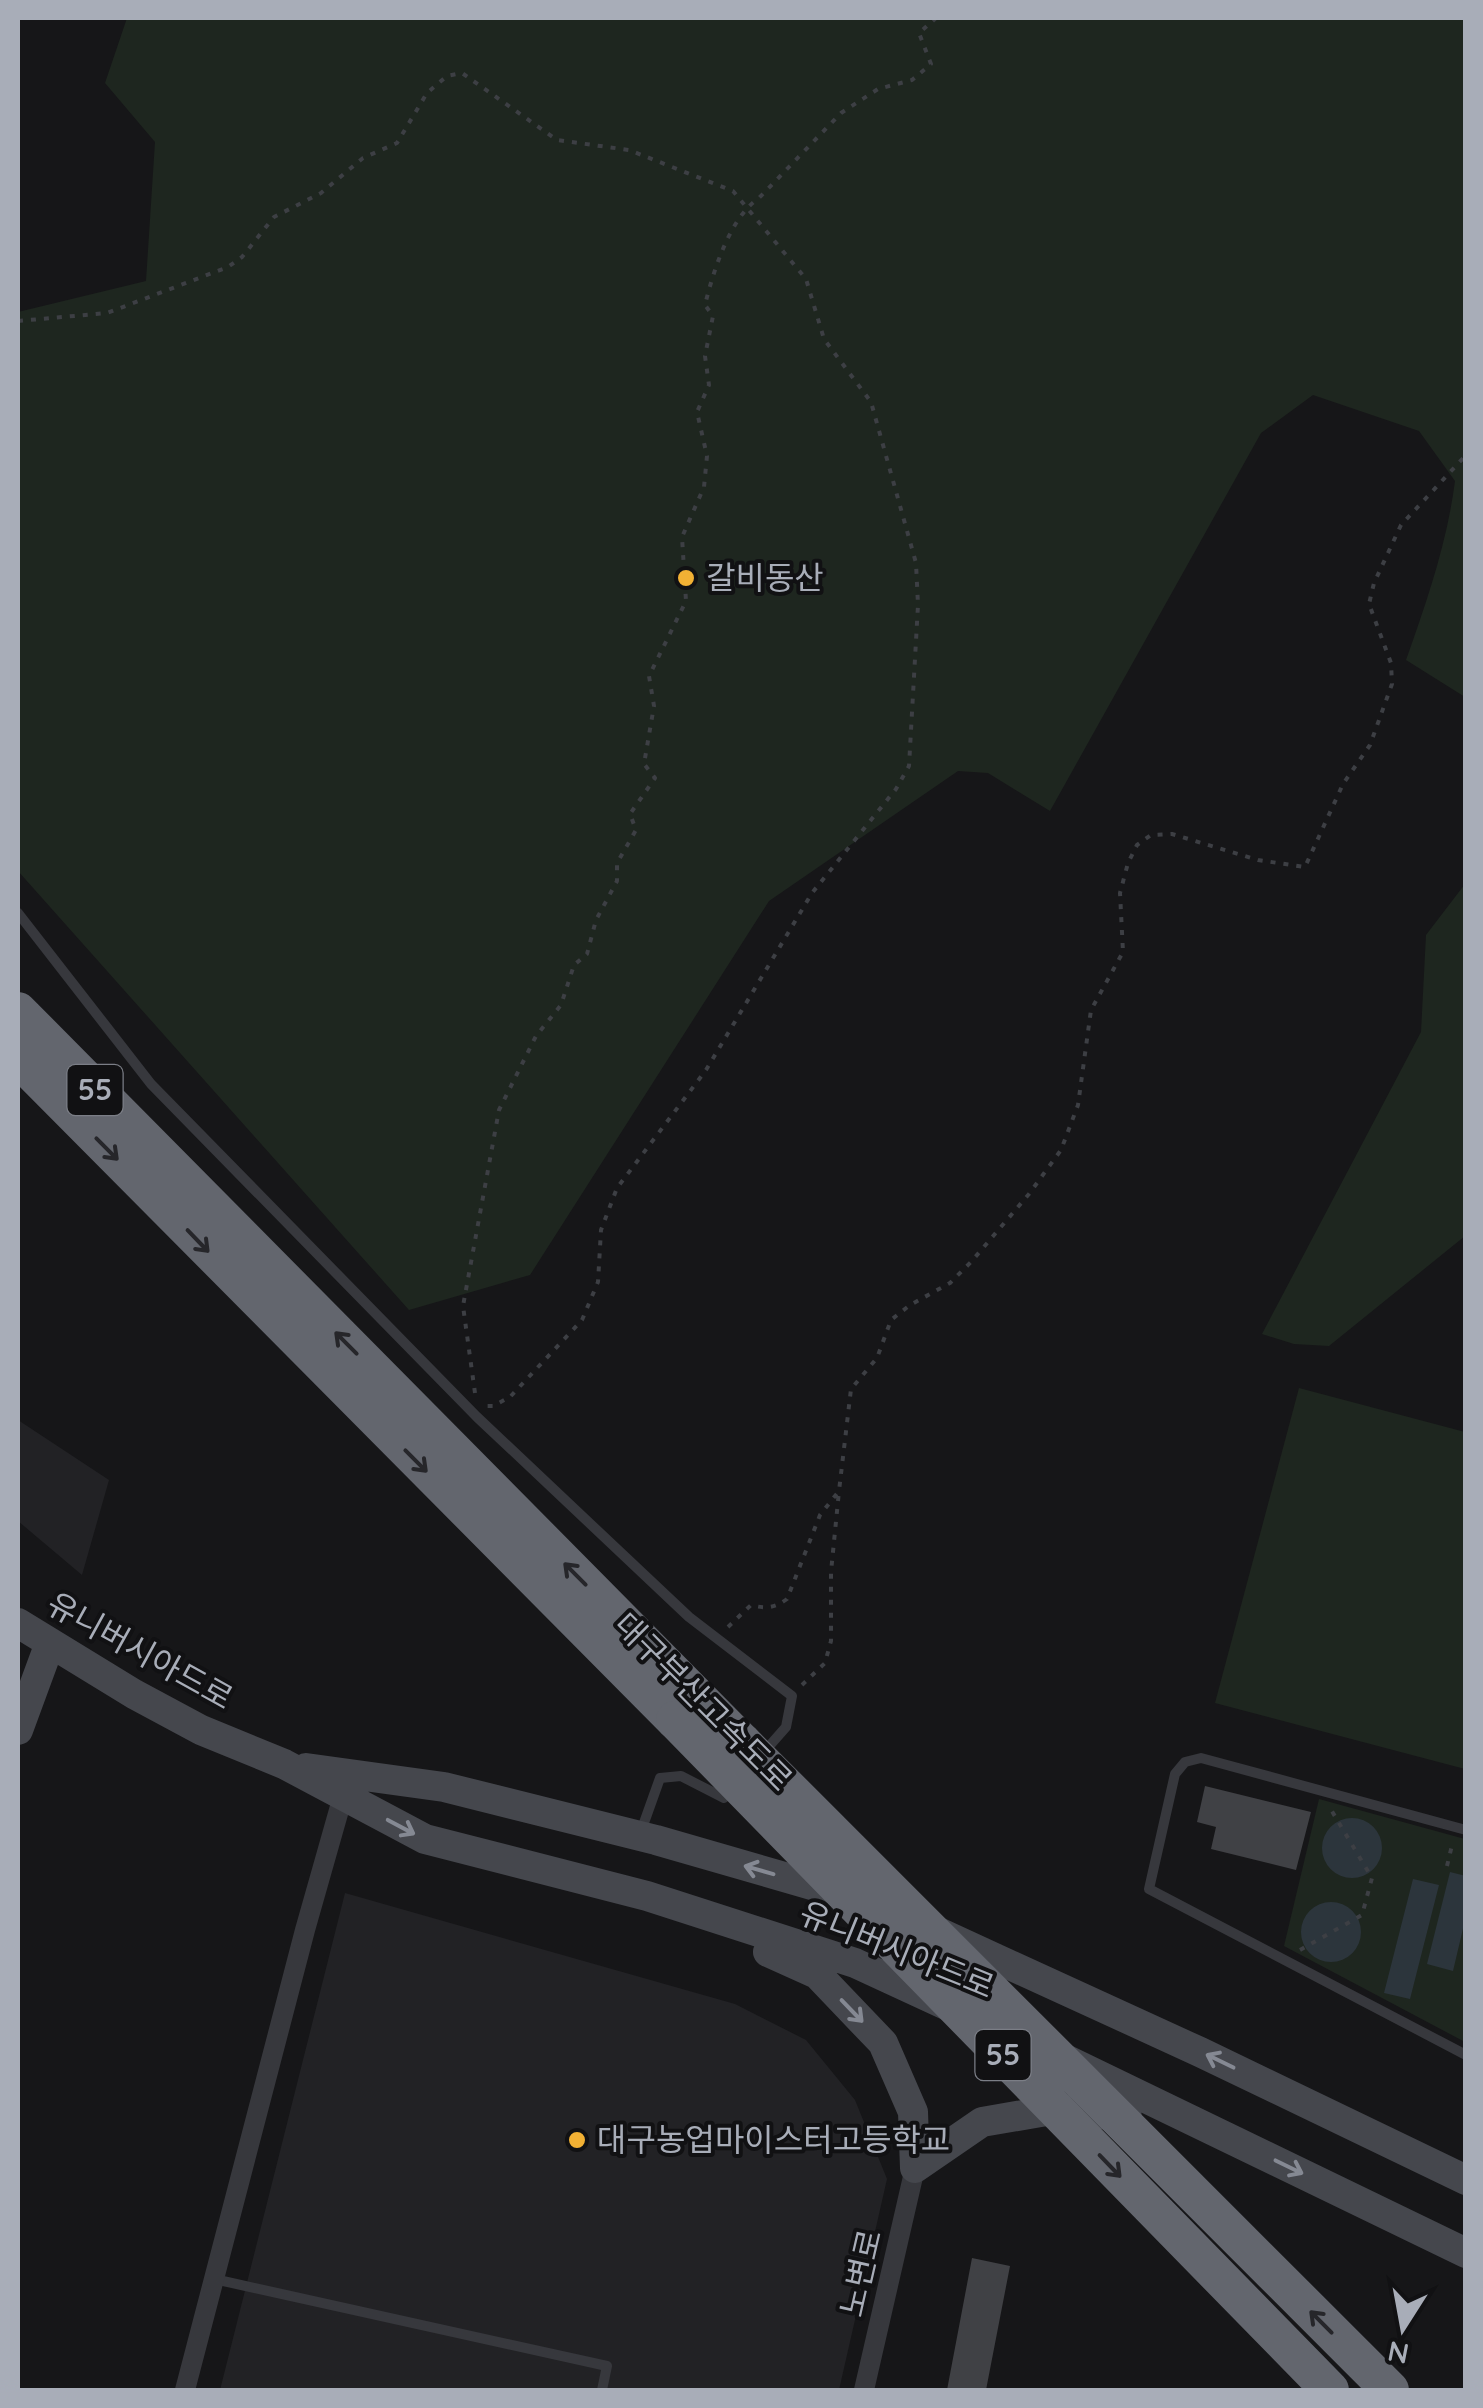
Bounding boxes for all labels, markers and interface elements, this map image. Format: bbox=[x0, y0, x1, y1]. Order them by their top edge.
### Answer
place label: 갈비동산 bbox=[706, 557, 824, 597]
marker: 갈비동산 bbox=[675, 567, 697, 589]
road number: 55 bbox=[68, 1065, 122, 1115]
one-way arrow bbox=[95, 1136, 119, 1160]
one-way arrow bbox=[185, 1229, 209, 1253]
one-way arrow bbox=[334, 1331, 358, 1355]
one-way arrow bbox=[404, 1449, 428, 1473]
one-way arrow bbox=[563, 1562, 587, 1586]
street label: 유니버시아드로 bbox=[41, 1583, 240, 1718]
street label: 대구부산고속도로 bbox=[606, 1604, 801, 1799]
one-way arrow bbox=[385, 1817, 415, 1837]
one-way arrow bbox=[744, 1860, 775, 1878]
street label: 유니버시아드로 bbox=[794, 1892, 1000, 2006]
one-way arrow bbox=[840, 1998, 864, 2022]
road number: 55 bbox=[976, 2030, 1030, 2080]
one-way arrow bbox=[1206, 2051, 1236, 2070]
place label: 대구농업마이스터고등학교 bbox=[597, 2119, 950, 2159]
marker: 대구농업마이스터고등학교 bbox=[566, 2129, 588, 2151]
one-way arrow bbox=[1098, 2153, 1122, 2177]
one-way arrow bbox=[1274, 2158, 1304, 2177]
street label: 노변로 bbox=[831, 2225, 889, 2320]
north arrow bbox=[1353, 2278, 1453, 2378]
one-way arrow bbox=[1310, 2310, 1334, 2334]
text: N bbox=[1385, 2334, 1412, 2372]

